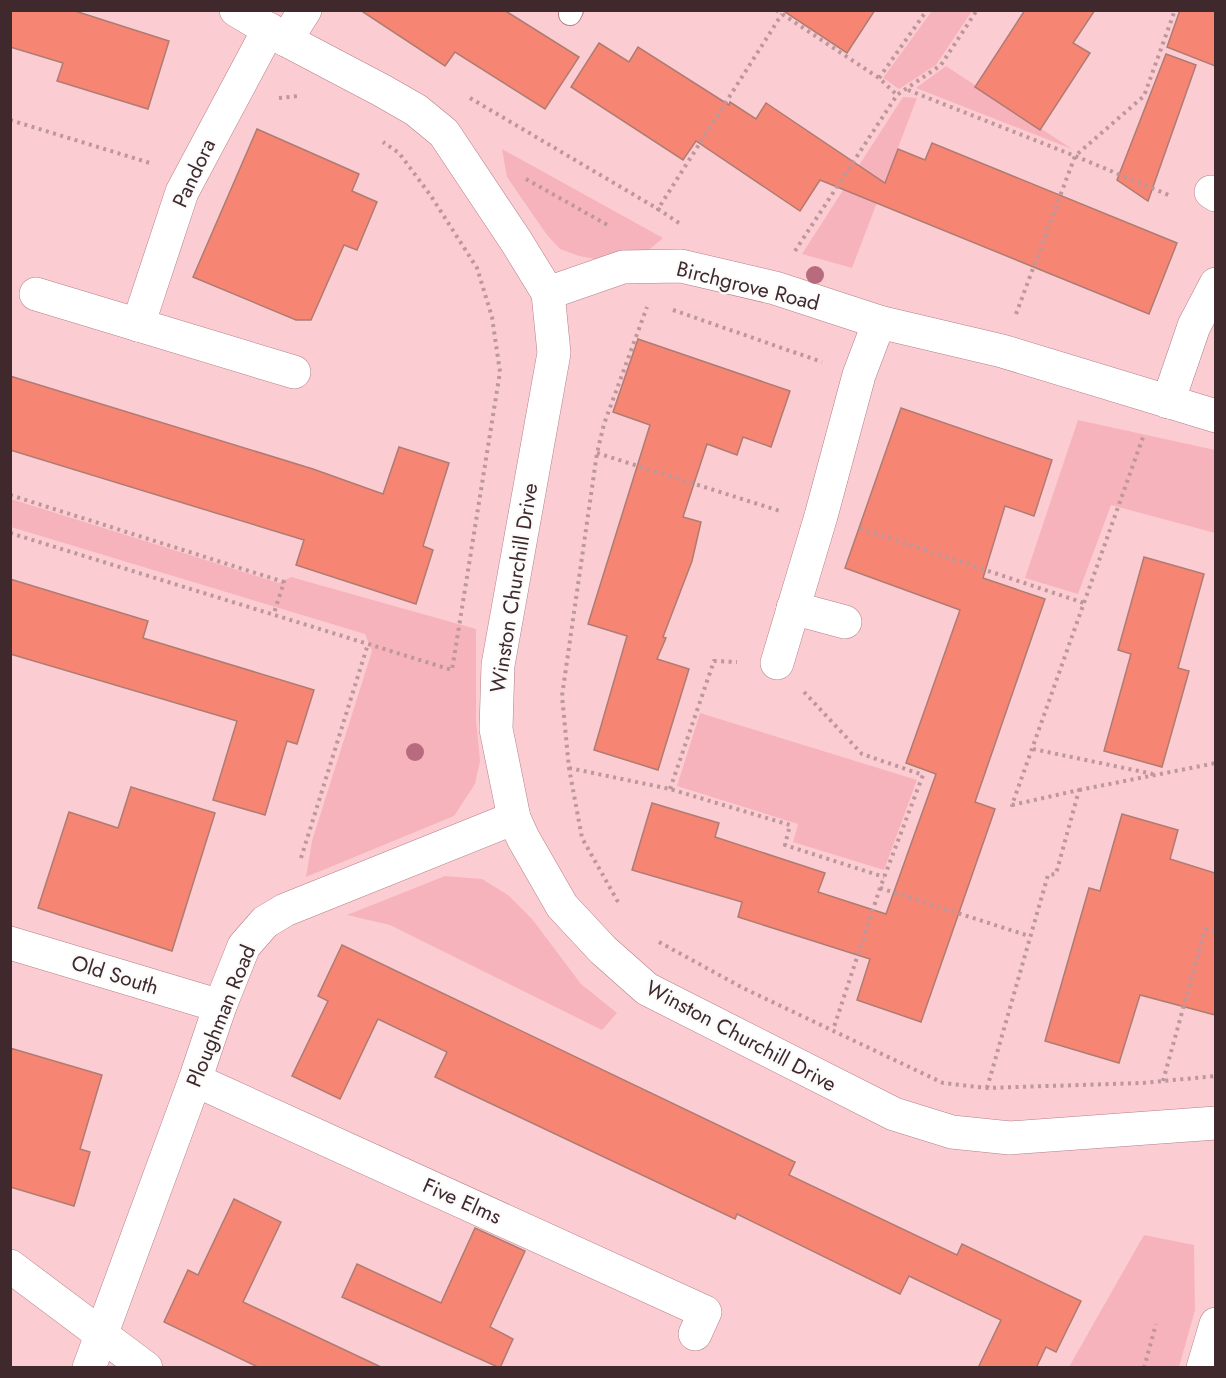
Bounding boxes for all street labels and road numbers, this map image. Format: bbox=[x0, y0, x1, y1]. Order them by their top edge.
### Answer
street label: Pandora bbox=[165, 134, 223, 212]
street label: Birchgrove Road bbox=[673, 254, 823, 318]
street label: Winston Churchill Drive bbox=[483, 481, 545, 695]
street label: Ploughman Road bbox=[179, 940, 263, 1092]
street label: Old South bbox=[68, 948, 162, 1002]
street label: Winston Churchill Drive bbox=[640, 973, 842, 1099]
street label: Five Elms bbox=[418, 1170, 506, 1232]

